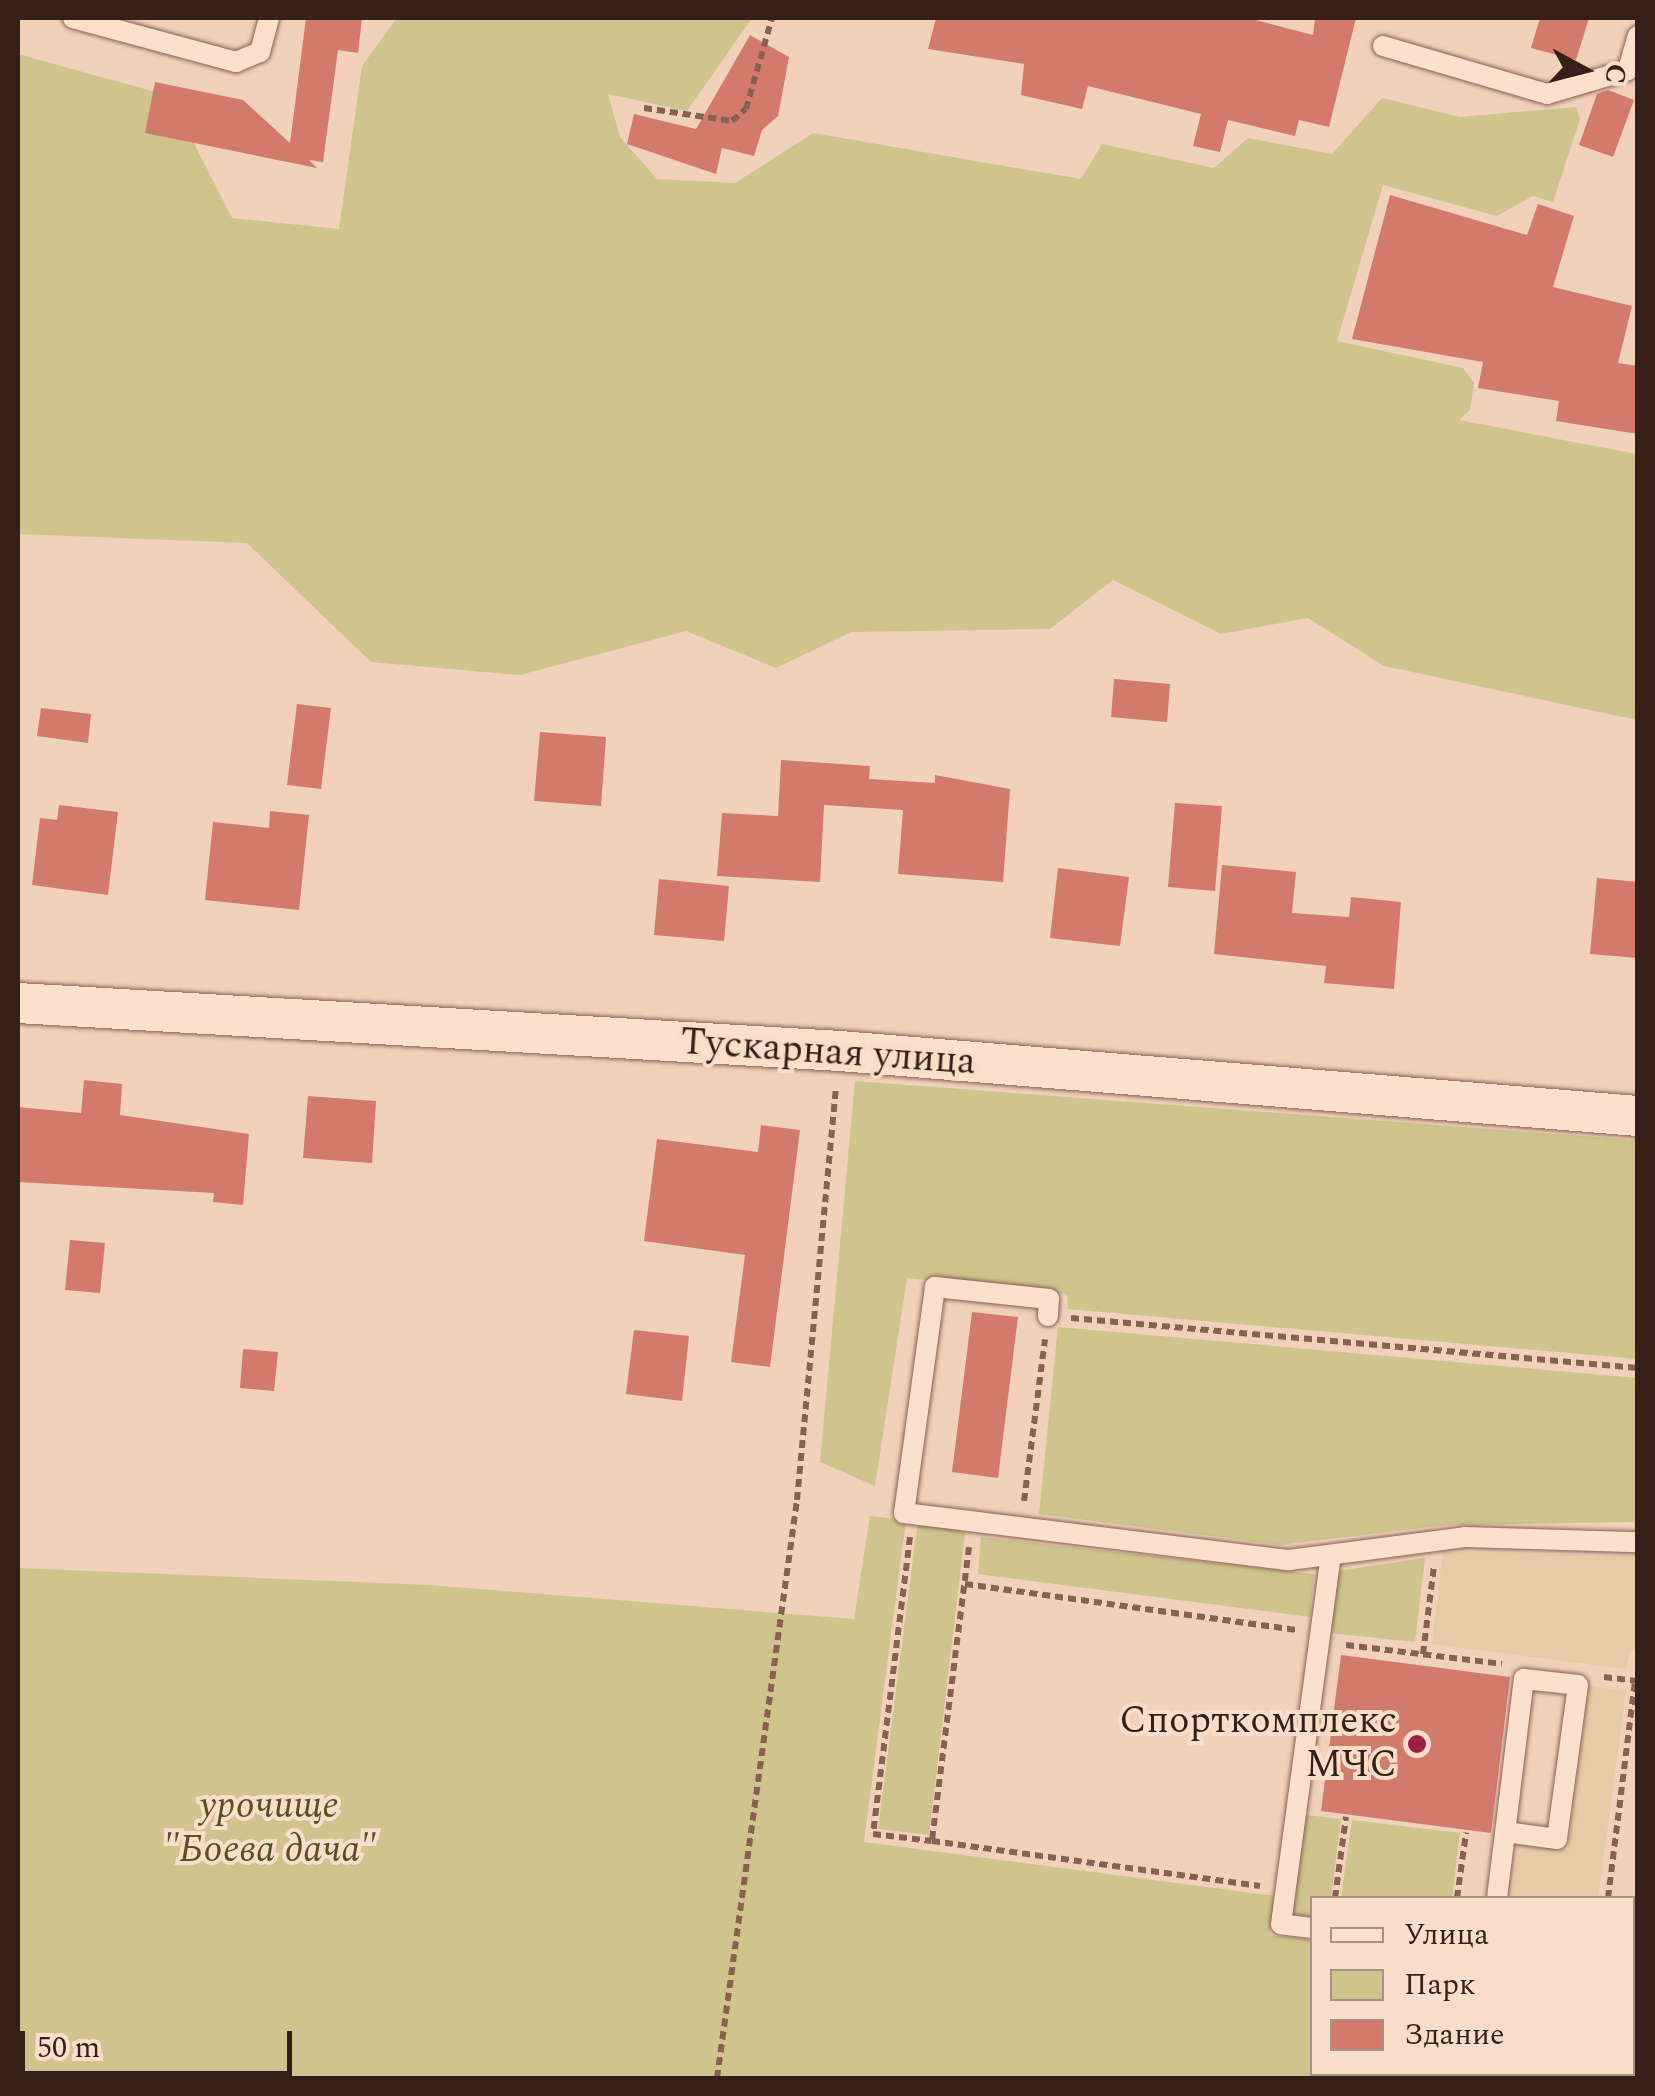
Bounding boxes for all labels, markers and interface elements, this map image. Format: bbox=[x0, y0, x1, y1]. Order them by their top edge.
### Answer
north arrow bbox=[1535, 20, 1635, 120]
text: С bbox=[1593, 61, 1638, 86]
street label: Тускарная улица bbox=[679, 1020, 977, 1086]
place label: Спорткомплекс МЧС bbox=[1119, 1699, 1397, 1788]
marker: Спорткомплекс МЧС bbox=[1406, 1733, 1428, 1755]
park label: урочище "Боева дача" bbox=[162, 1784, 376, 1874]
legend bbox=[1310, 1896, 1635, 2076]
text: Улица bbox=[1404, 1912, 1489, 1958]
text: Парк bbox=[1404, 1962, 1476, 2008]
scale bar bbox=[25, 2011, 298, 2073]
text: Здание bbox=[1404, 2012, 1505, 2058]
text: 50 m bbox=[37, 2025, 100, 2071]

